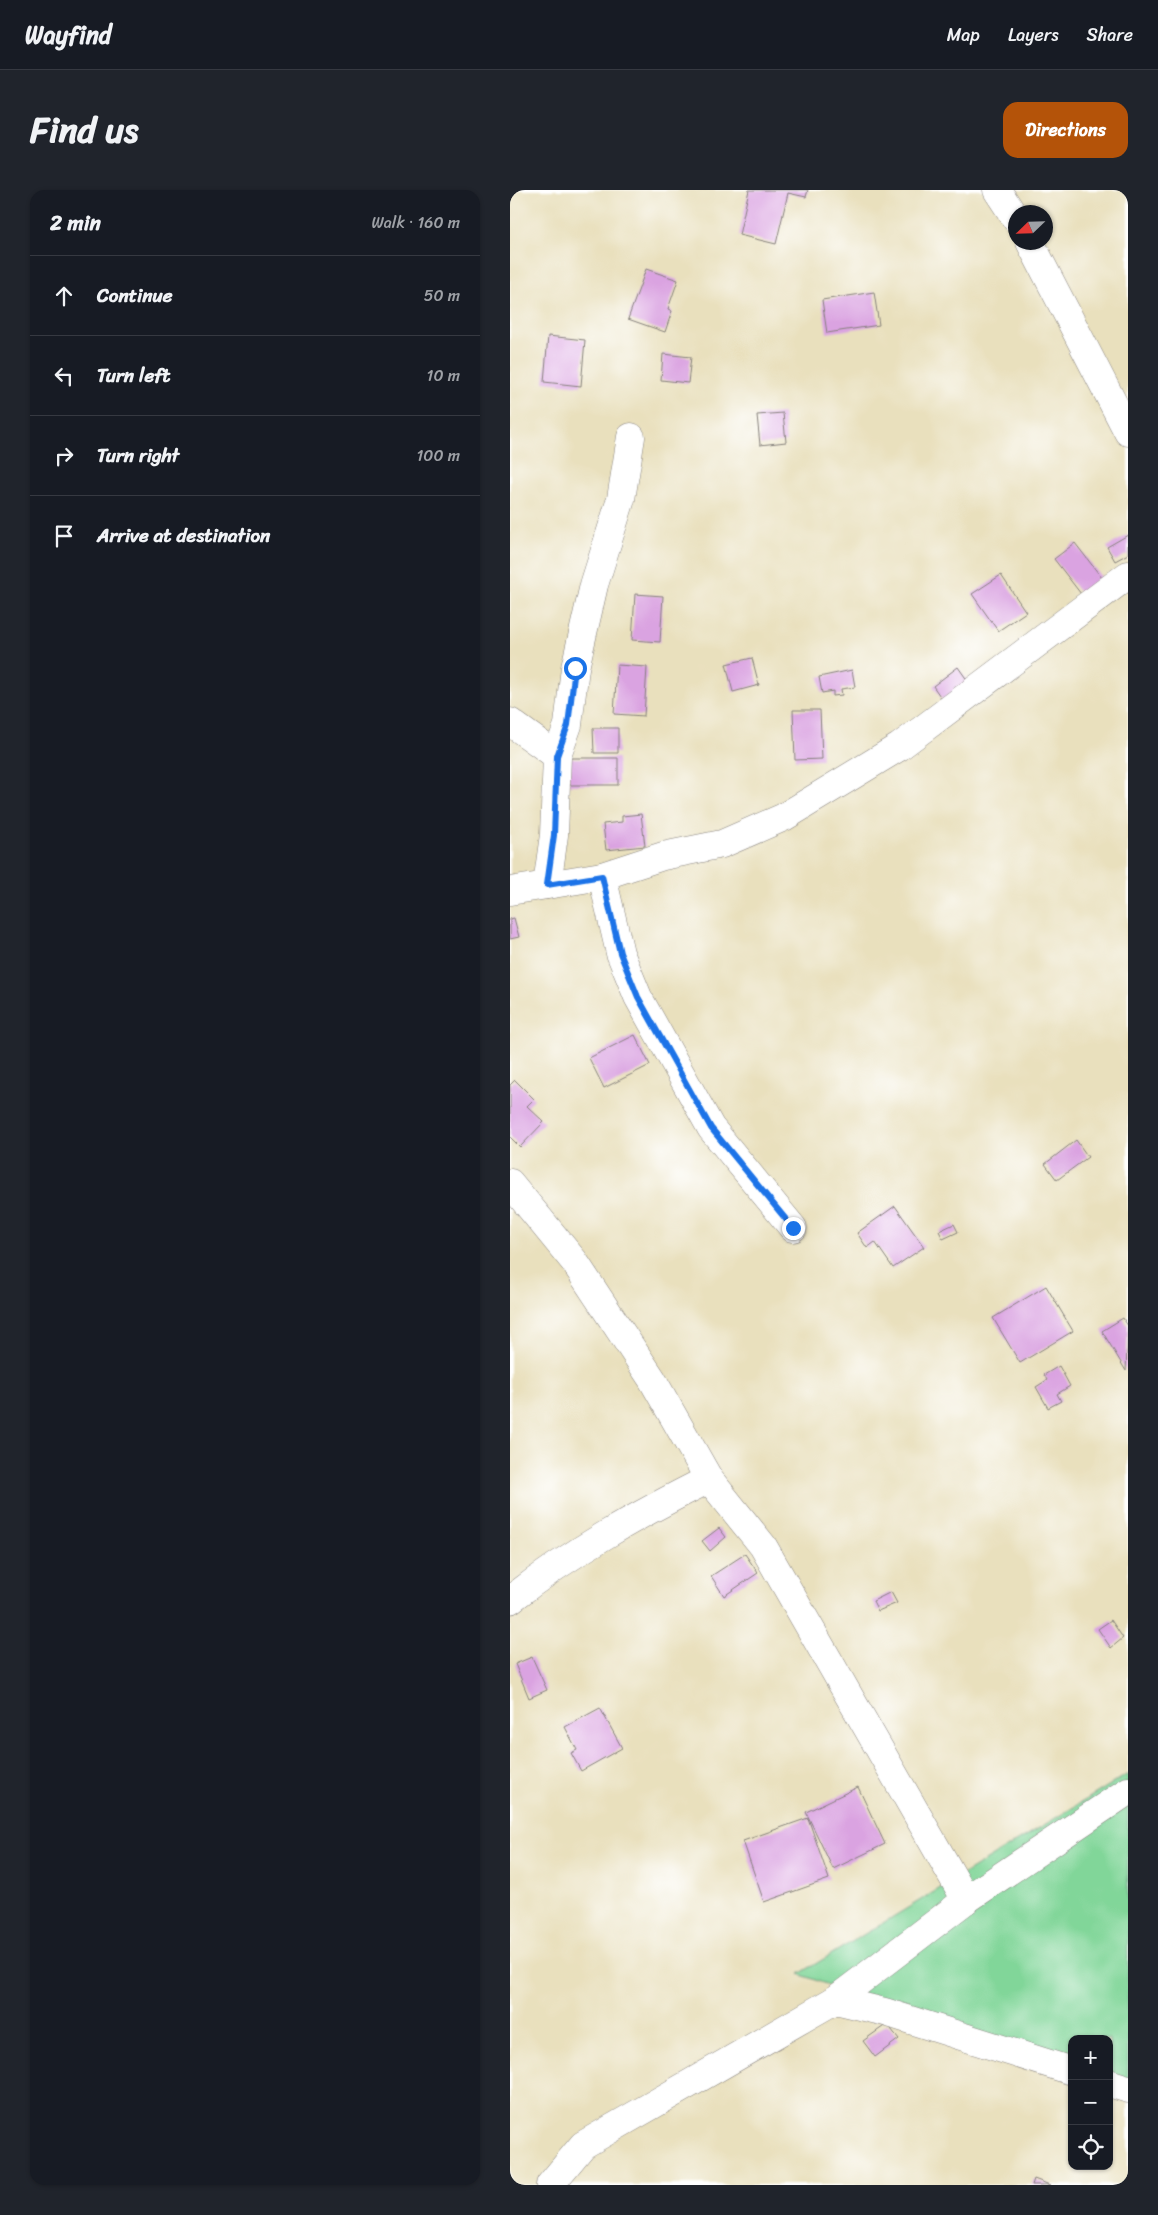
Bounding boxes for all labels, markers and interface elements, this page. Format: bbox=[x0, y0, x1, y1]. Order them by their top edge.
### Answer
text: Wayfind bbox=[25, 14, 111, 56]
text: Map bbox=[947, 19, 980, 51]
text: Layers bbox=[1008, 19, 1059, 51]
text: Share bbox=[1087, 19, 1133, 51]
text: Find us bbox=[30, 99, 138, 161]
button: Directions bbox=[1003, 102, 1128, 158]
text: 2 min bbox=[50, 204, 101, 242]
north arrow bbox=[1008, 205, 1053, 250]
text: Walk · 160 m bbox=[371, 208, 460, 237]
text: Continue bbox=[97, 279, 173, 312]
text: 50 m bbox=[424, 281, 460, 310]
icon: ahead bbox=[50, 282, 78, 310]
text: Turn left bbox=[97, 359, 170, 392]
text: 10 m bbox=[427, 361, 460, 390]
icon: left bbox=[50, 362, 78, 390]
text: Turn right bbox=[97, 439, 179, 472]
text: 100 m bbox=[416, 441, 460, 470]
icon: right bbox=[50, 442, 78, 470]
text: Arrive at destination bbox=[97, 519, 270, 552]
icon: arrive bbox=[50, 522, 78, 550]
route start bbox=[564, 657, 587, 680]
route end bbox=[782, 1217, 805, 1240]
map controls bbox=[1068, 2035, 1113, 2170]
button: + bbox=[1068, 2035, 1113, 2080]
button: − bbox=[1068, 2080, 1113, 2125]
button: locate bbox=[1068, 2125, 1113, 2170]

